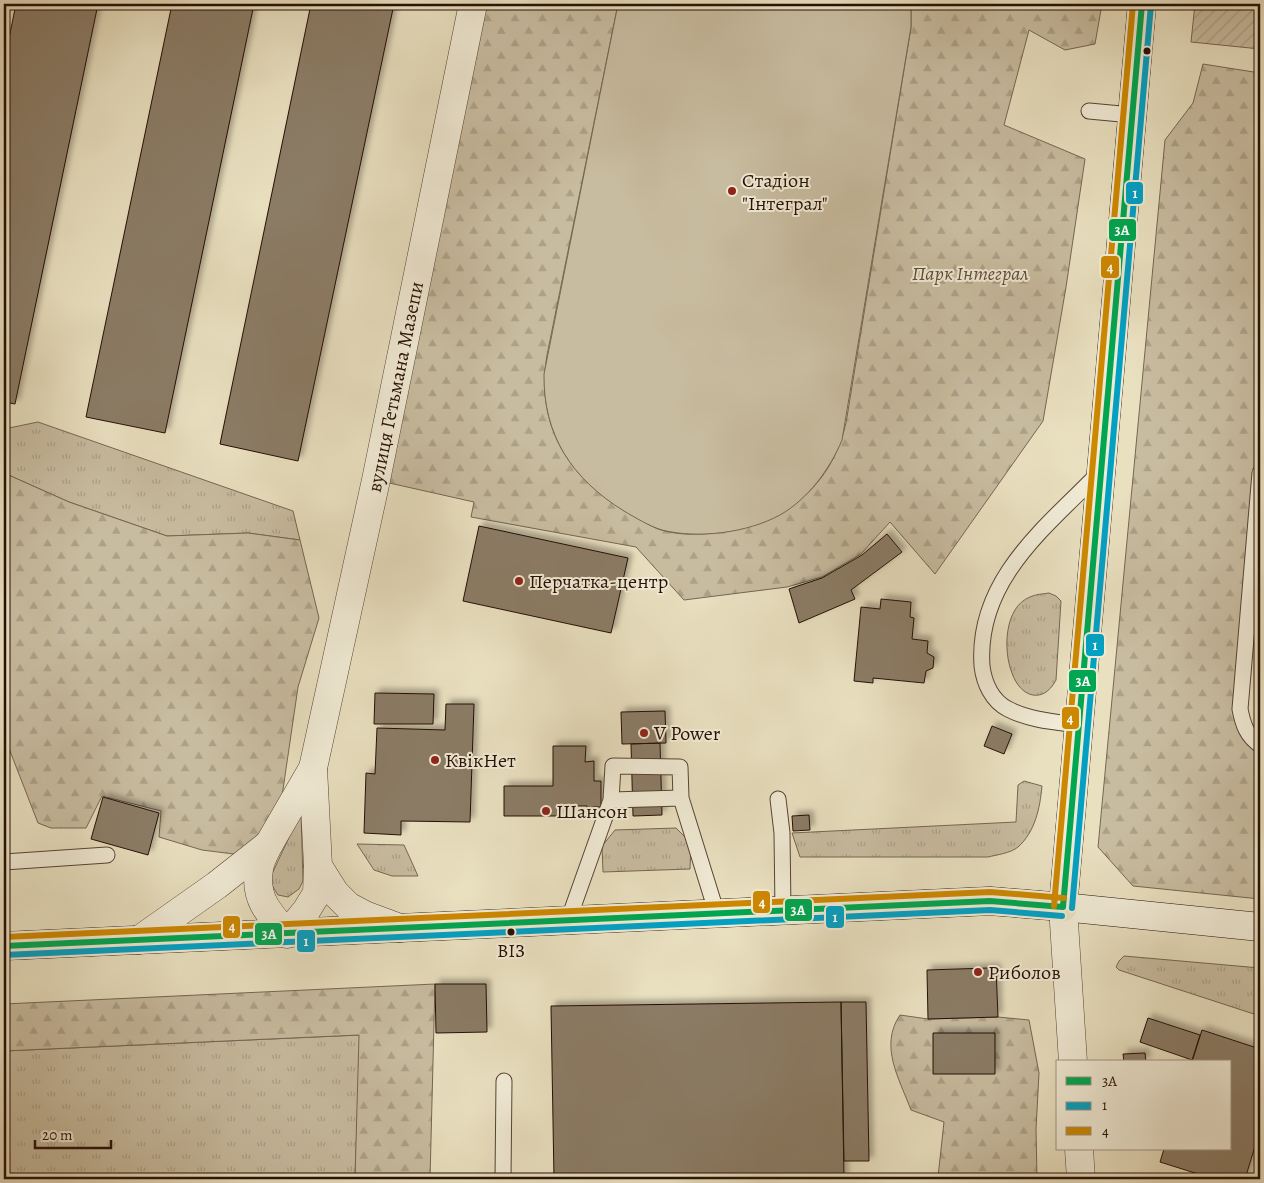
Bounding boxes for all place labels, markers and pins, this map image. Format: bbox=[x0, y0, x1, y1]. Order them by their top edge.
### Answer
unlabelled marker bbox=[1142, 46, 1152, 56]
place label: Стадіон "Інтеграл" bbox=[742, 167, 828, 217]
marker: Стадіон "Інтеграл" bbox=[726, 185, 738, 197]
place label: Перчатка-центр bbox=[529, 568, 668, 595]
marker: Перчатка-центр bbox=[513, 575, 525, 587]
place label: V Power bbox=[653, 720, 721, 747]
marker: V Power bbox=[638, 727, 650, 739]
place label: КвікНет bbox=[445, 747, 516, 774]
marker: КвікНет bbox=[429, 754, 441, 766]
place label: Шансон bbox=[556, 798, 628, 825]
marker: Шансон bbox=[540, 805, 552, 817]
marker: ВІЗ bbox=[506, 927, 516, 937]
place label: ВІЗ bbox=[497, 938, 525, 964]
place label: Риболов bbox=[988, 959, 1061, 986]
marker: Риболов bbox=[972, 966, 984, 978]

